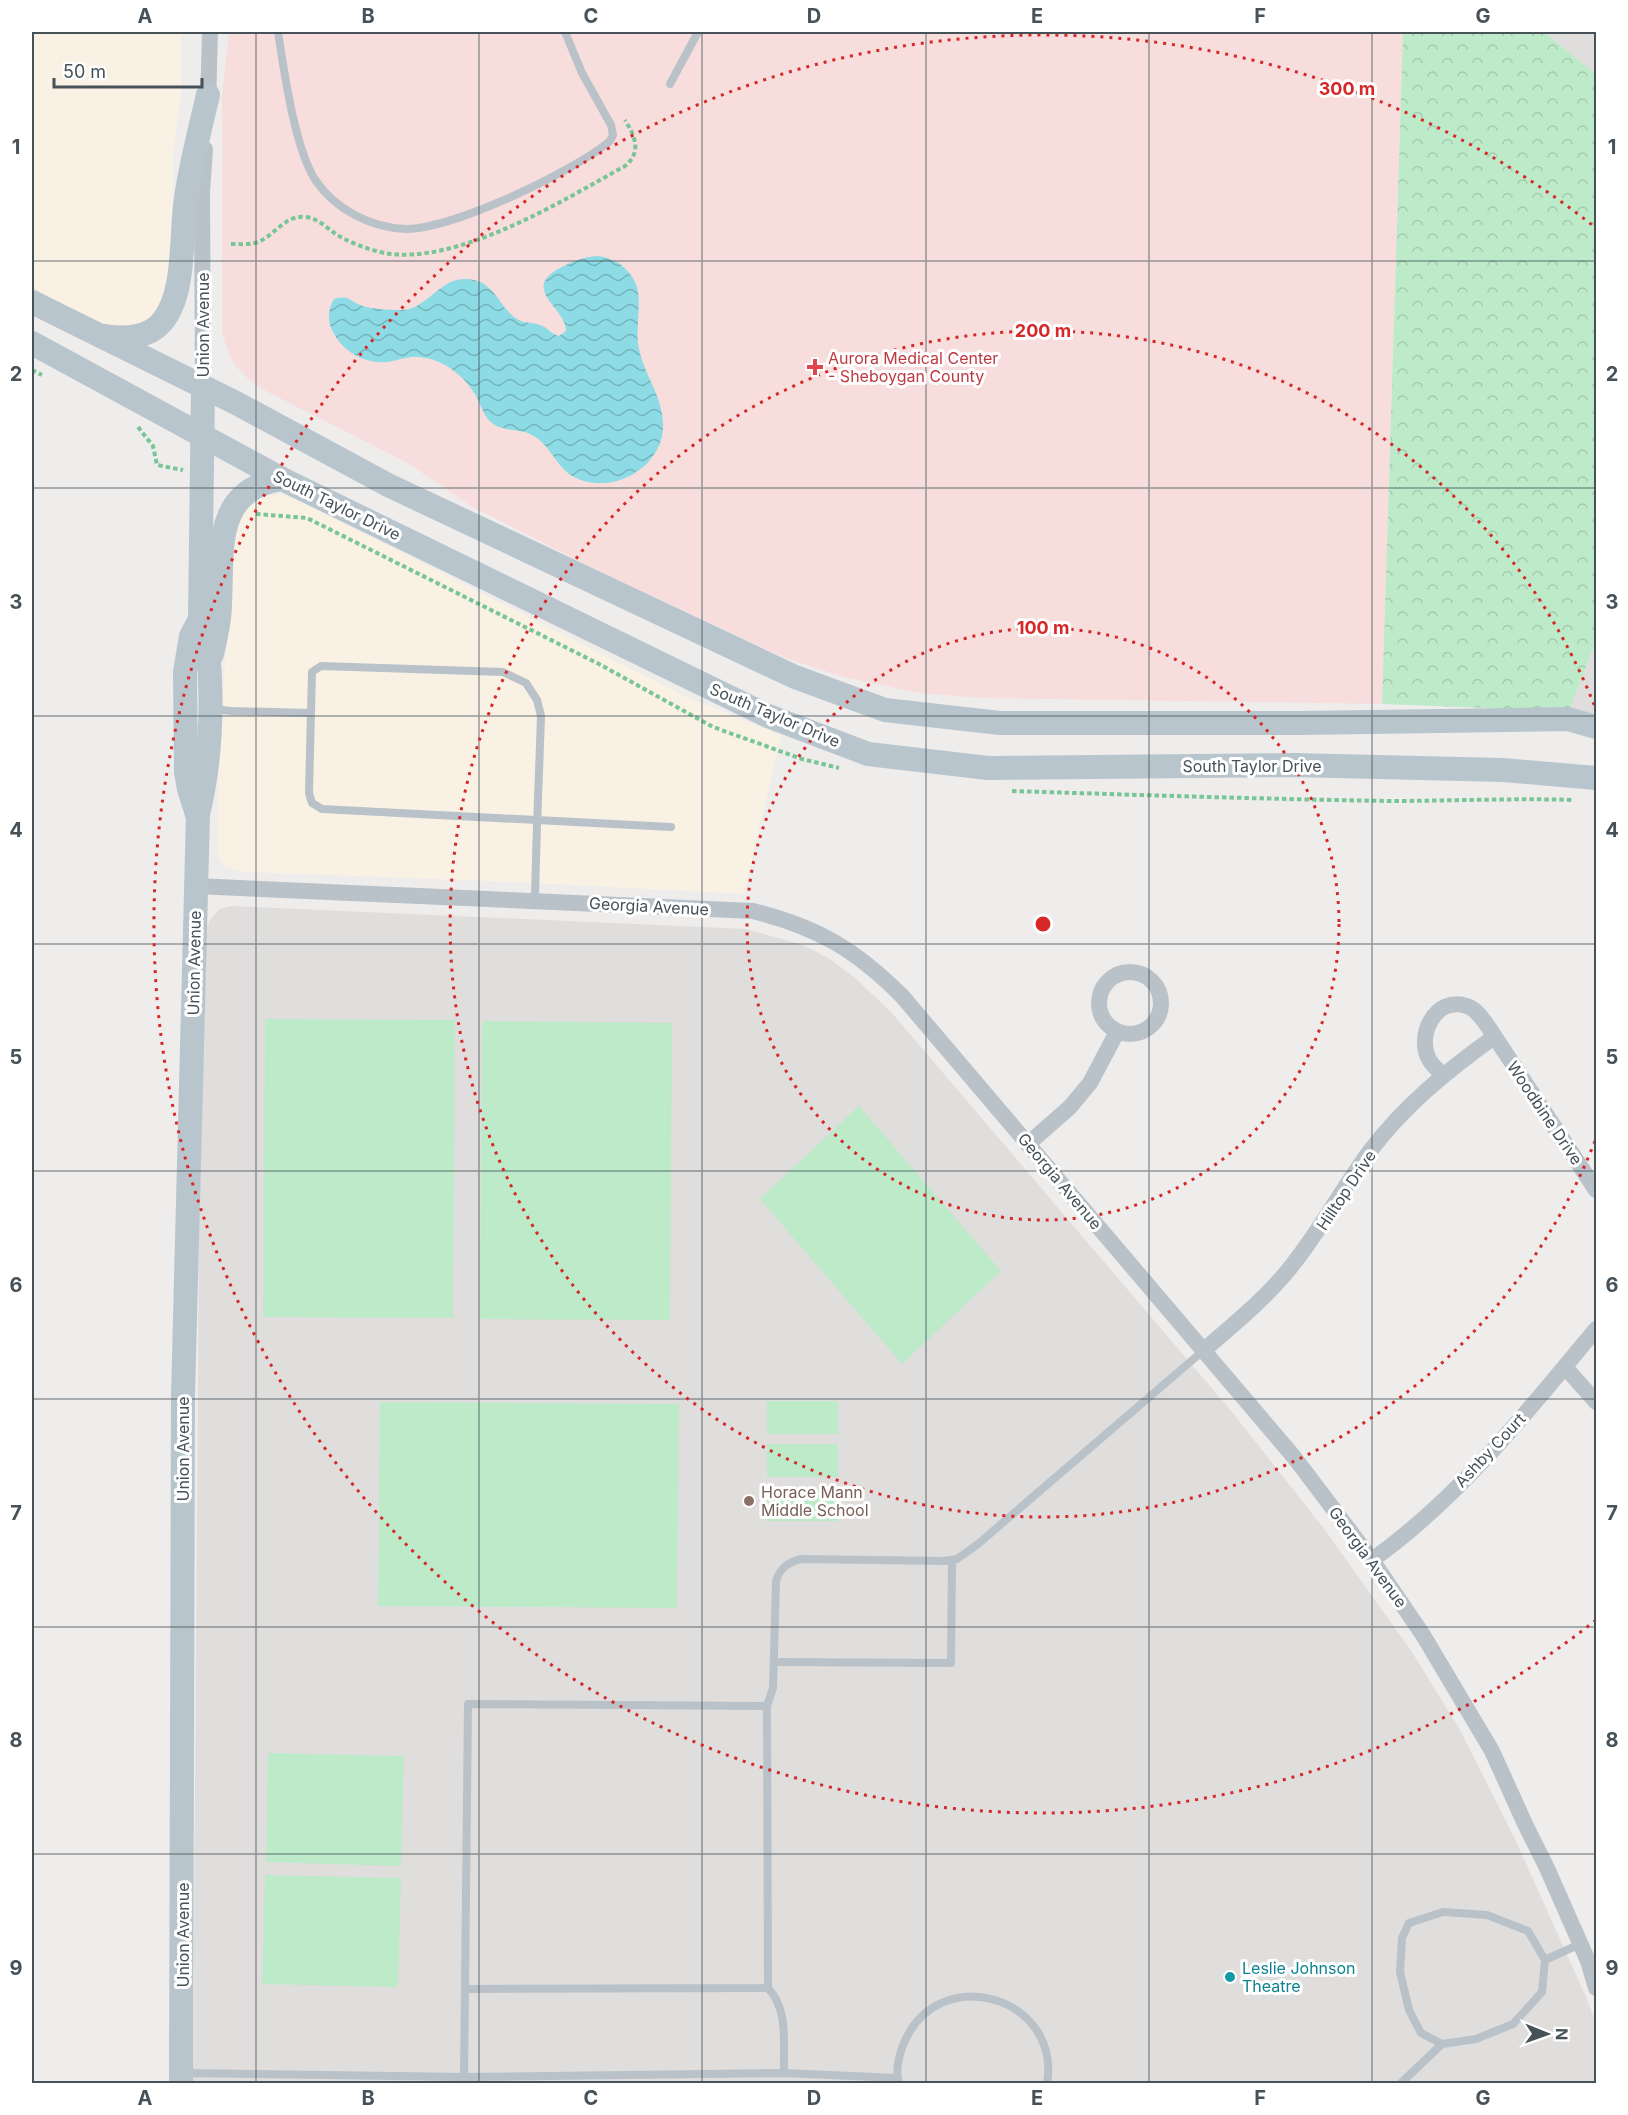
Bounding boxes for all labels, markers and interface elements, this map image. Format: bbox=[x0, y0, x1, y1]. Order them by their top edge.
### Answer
text: A bbox=[138, 4, 153, 28]
text: B bbox=[361, 4, 375, 28]
text: C bbox=[584, 4, 598, 28]
text: D bbox=[807, 4, 821, 28]
text: E bbox=[1031, 4, 1043, 28]
text: F bbox=[1254, 4, 1266, 28]
text: G bbox=[1475, 4, 1491, 28]
scale bar bbox=[54, 51, 202, 89]
text: 50 m bbox=[63, 61, 106, 82]
text: 300 m bbox=[1319, 78, 1375, 99]
text: 1 bbox=[12, 135, 20, 159]
text: 1 bbox=[1608, 135, 1616, 159]
street label: Union Avenue bbox=[193, 273, 213, 377]
text: 200 m bbox=[1015, 320, 1071, 341]
place label: Aurora Medical Center - Sheboygan County bbox=[828, 348, 998, 386]
marker: Aurora Medical Center - Sheboygan County bbox=[806, 358, 824, 376]
text: 2 bbox=[10, 362, 22, 386]
text: 2 bbox=[1606, 362, 1618, 386]
street label: South Taylor Drive bbox=[270, 466, 404, 544]
text: 3 bbox=[10, 590, 22, 614]
text: 3 bbox=[1606, 590, 1618, 614]
text: 100 m bbox=[1017, 617, 1069, 638]
street label: South Taylor Drive bbox=[707, 679, 843, 751]
street label: South Taylor Drive bbox=[1182, 756, 1322, 776]
text: 4 bbox=[9, 818, 23, 842]
text: 4 bbox=[1605, 818, 1619, 842]
street label: Georgia Avenue bbox=[589, 893, 709, 919]
street label: Union Avenue bbox=[183, 910, 205, 1016]
centre of rings bbox=[1033, 914, 1053, 934]
text: 5 bbox=[10, 1045, 22, 1069]
text: 5 bbox=[1606, 1045, 1618, 1069]
street label: Woodbine Drive bbox=[1503, 1057, 1587, 1169]
street label: Georgia Avenue bbox=[1014, 1129, 1106, 1233]
street label: Hilltop Drive bbox=[1312, 1146, 1380, 1234]
text: 6 bbox=[10, 1273, 23, 1297]
text: 6 bbox=[1606, 1273, 1619, 1297]
street label: Union Avenue bbox=[173, 1397, 193, 1501]
street label: Ashby Court bbox=[1451, 1409, 1529, 1491]
place label: Horace Mann Middle School bbox=[761, 1482, 869, 1520]
marker: Horace Mann Middle School bbox=[742, 1494, 756, 1508]
text: 7 bbox=[10, 1501, 22, 1525]
text: 7 bbox=[1606, 1501, 1618, 1525]
street label: Georgia Avenue bbox=[1325, 1503, 1411, 1611]
text: 8 bbox=[9, 1728, 23, 1752]
text: 8 bbox=[1605, 1728, 1619, 1752]
street label: Union Avenue bbox=[173, 1883, 193, 1987]
text: 9 bbox=[10, 1956, 23, 1980]
text: 9 bbox=[1606, 1956, 1619, 1980]
place label: Leslie Johnson Theatre bbox=[1242, 1958, 1356, 1996]
marker: Leslie Johnson Theatre bbox=[1223, 1970, 1237, 1984]
north arrow bbox=[1517, 2004, 1577, 2064]
text: N bbox=[1552, 2028, 1572, 2041]
text: A bbox=[138, 2086, 153, 2110]
text: B bbox=[361, 2086, 375, 2110]
text: C bbox=[584, 2086, 598, 2110]
text: D bbox=[807, 2086, 821, 2110]
text: E bbox=[1031, 2086, 1043, 2110]
text: F bbox=[1254, 2086, 1266, 2110]
text: G bbox=[1475, 2086, 1491, 2110]

